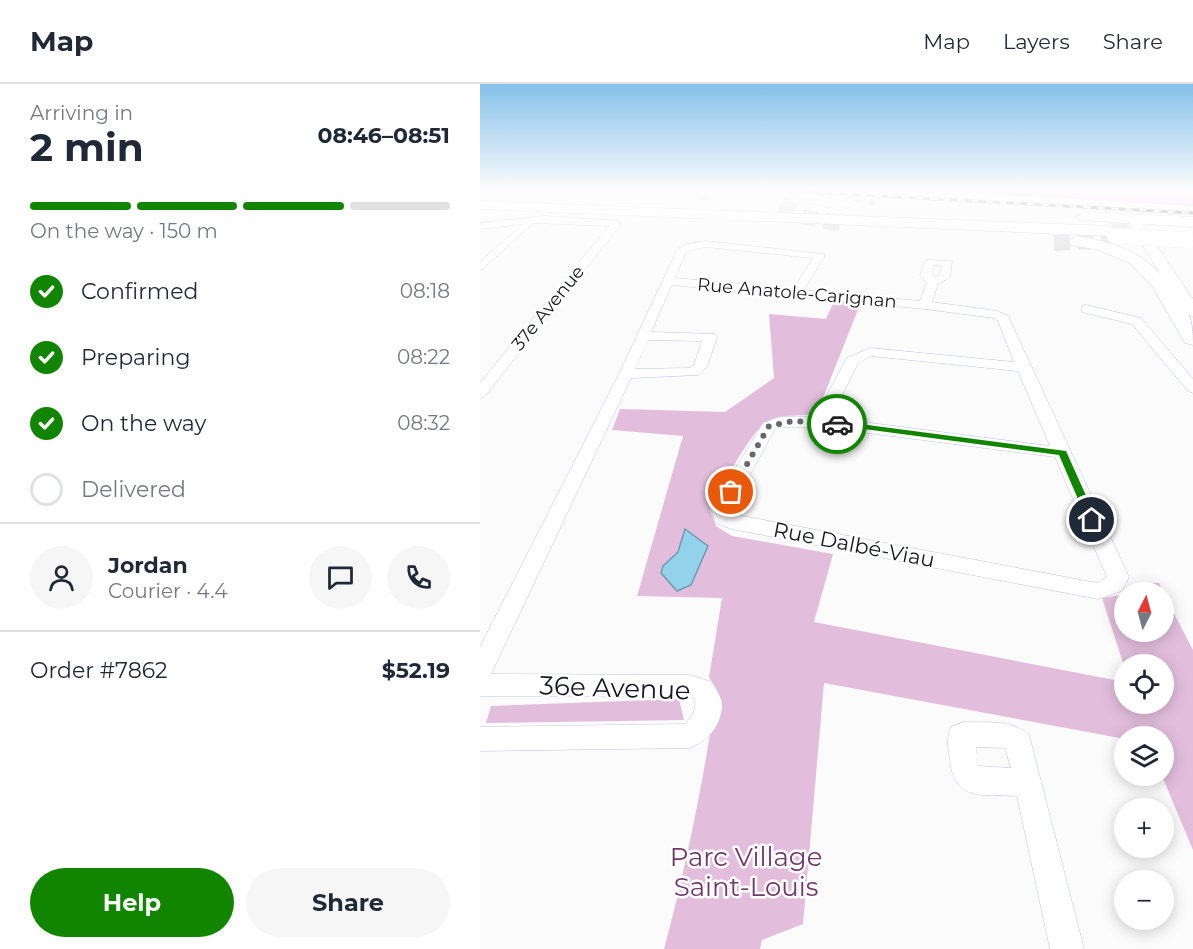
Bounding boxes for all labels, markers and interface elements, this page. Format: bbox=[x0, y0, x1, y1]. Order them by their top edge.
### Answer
text: Map bbox=[30, 24, 93, 58]
text: Map bbox=[923, 29, 970, 54]
text: Layers bbox=[1003, 29, 1070, 54]
text: Share bbox=[1103, 29, 1163, 54]
text: Arriving in bbox=[30, 101, 133, 125]
text: 08:46–08:51 bbox=[317, 122, 450, 149]
text: 2 min bbox=[30, 123, 144, 171]
text: On the way · 150 m bbox=[30, 219, 218, 243]
street label: 37e Avenue bbox=[507, 261, 589, 355]
street label: Rue Anatole-Carignan bbox=[696, 273, 898, 313]
icon: check bbox=[30, 275, 63, 308]
text: Confirmed bbox=[81, 278, 198, 305]
text: 08:18 bbox=[400, 279, 450, 303]
icon: check bbox=[30, 341, 63, 374]
text: Preparing bbox=[81, 344, 190, 371]
text: 08:22 bbox=[397, 345, 450, 369]
courier bbox=[807, 394, 867, 454]
icon: check bbox=[30, 407, 63, 440]
icon: car bbox=[821, 408, 854, 441]
text: On the way bbox=[81, 410, 206, 437]
text: 08:32 bbox=[397, 411, 450, 435]
pin bbox=[705, 466, 756, 517]
icon: bag bbox=[714, 475, 747, 508]
text: Delivered bbox=[81, 476, 186, 503]
pin bbox=[1066, 494, 1117, 545]
icon: home bbox=[1075, 503, 1108, 536]
street label: Rue Dalbé-Viau bbox=[771, 517, 937, 572]
button: person bbox=[30, 546, 93, 609]
button: chat bbox=[309, 546, 372, 609]
button: phone bbox=[387, 546, 450, 609]
text: Jordan bbox=[108, 552, 188, 579]
text: Courier · 4.4 bbox=[108, 579, 227, 603]
north arrow bbox=[1114, 582, 1174, 642]
map controls bbox=[1114, 582, 1174, 930]
button: locate bbox=[1114, 654, 1174, 714]
text: Order #7862 bbox=[30, 657, 168, 684]
text: $52.19 bbox=[382, 657, 450, 684]
street label: 36e Avenue bbox=[539, 669, 691, 707]
button: layers bbox=[1114, 726, 1174, 786]
button: + bbox=[1114, 798, 1174, 858]
park label: Parc Village Saint-Louis bbox=[670, 841, 822, 903]
button: Help bbox=[30, 868, 234, 937]
button: Share bbox=[246, 868, 450, 937]
button: − bbox=[1114, 870, 1174, 930]

